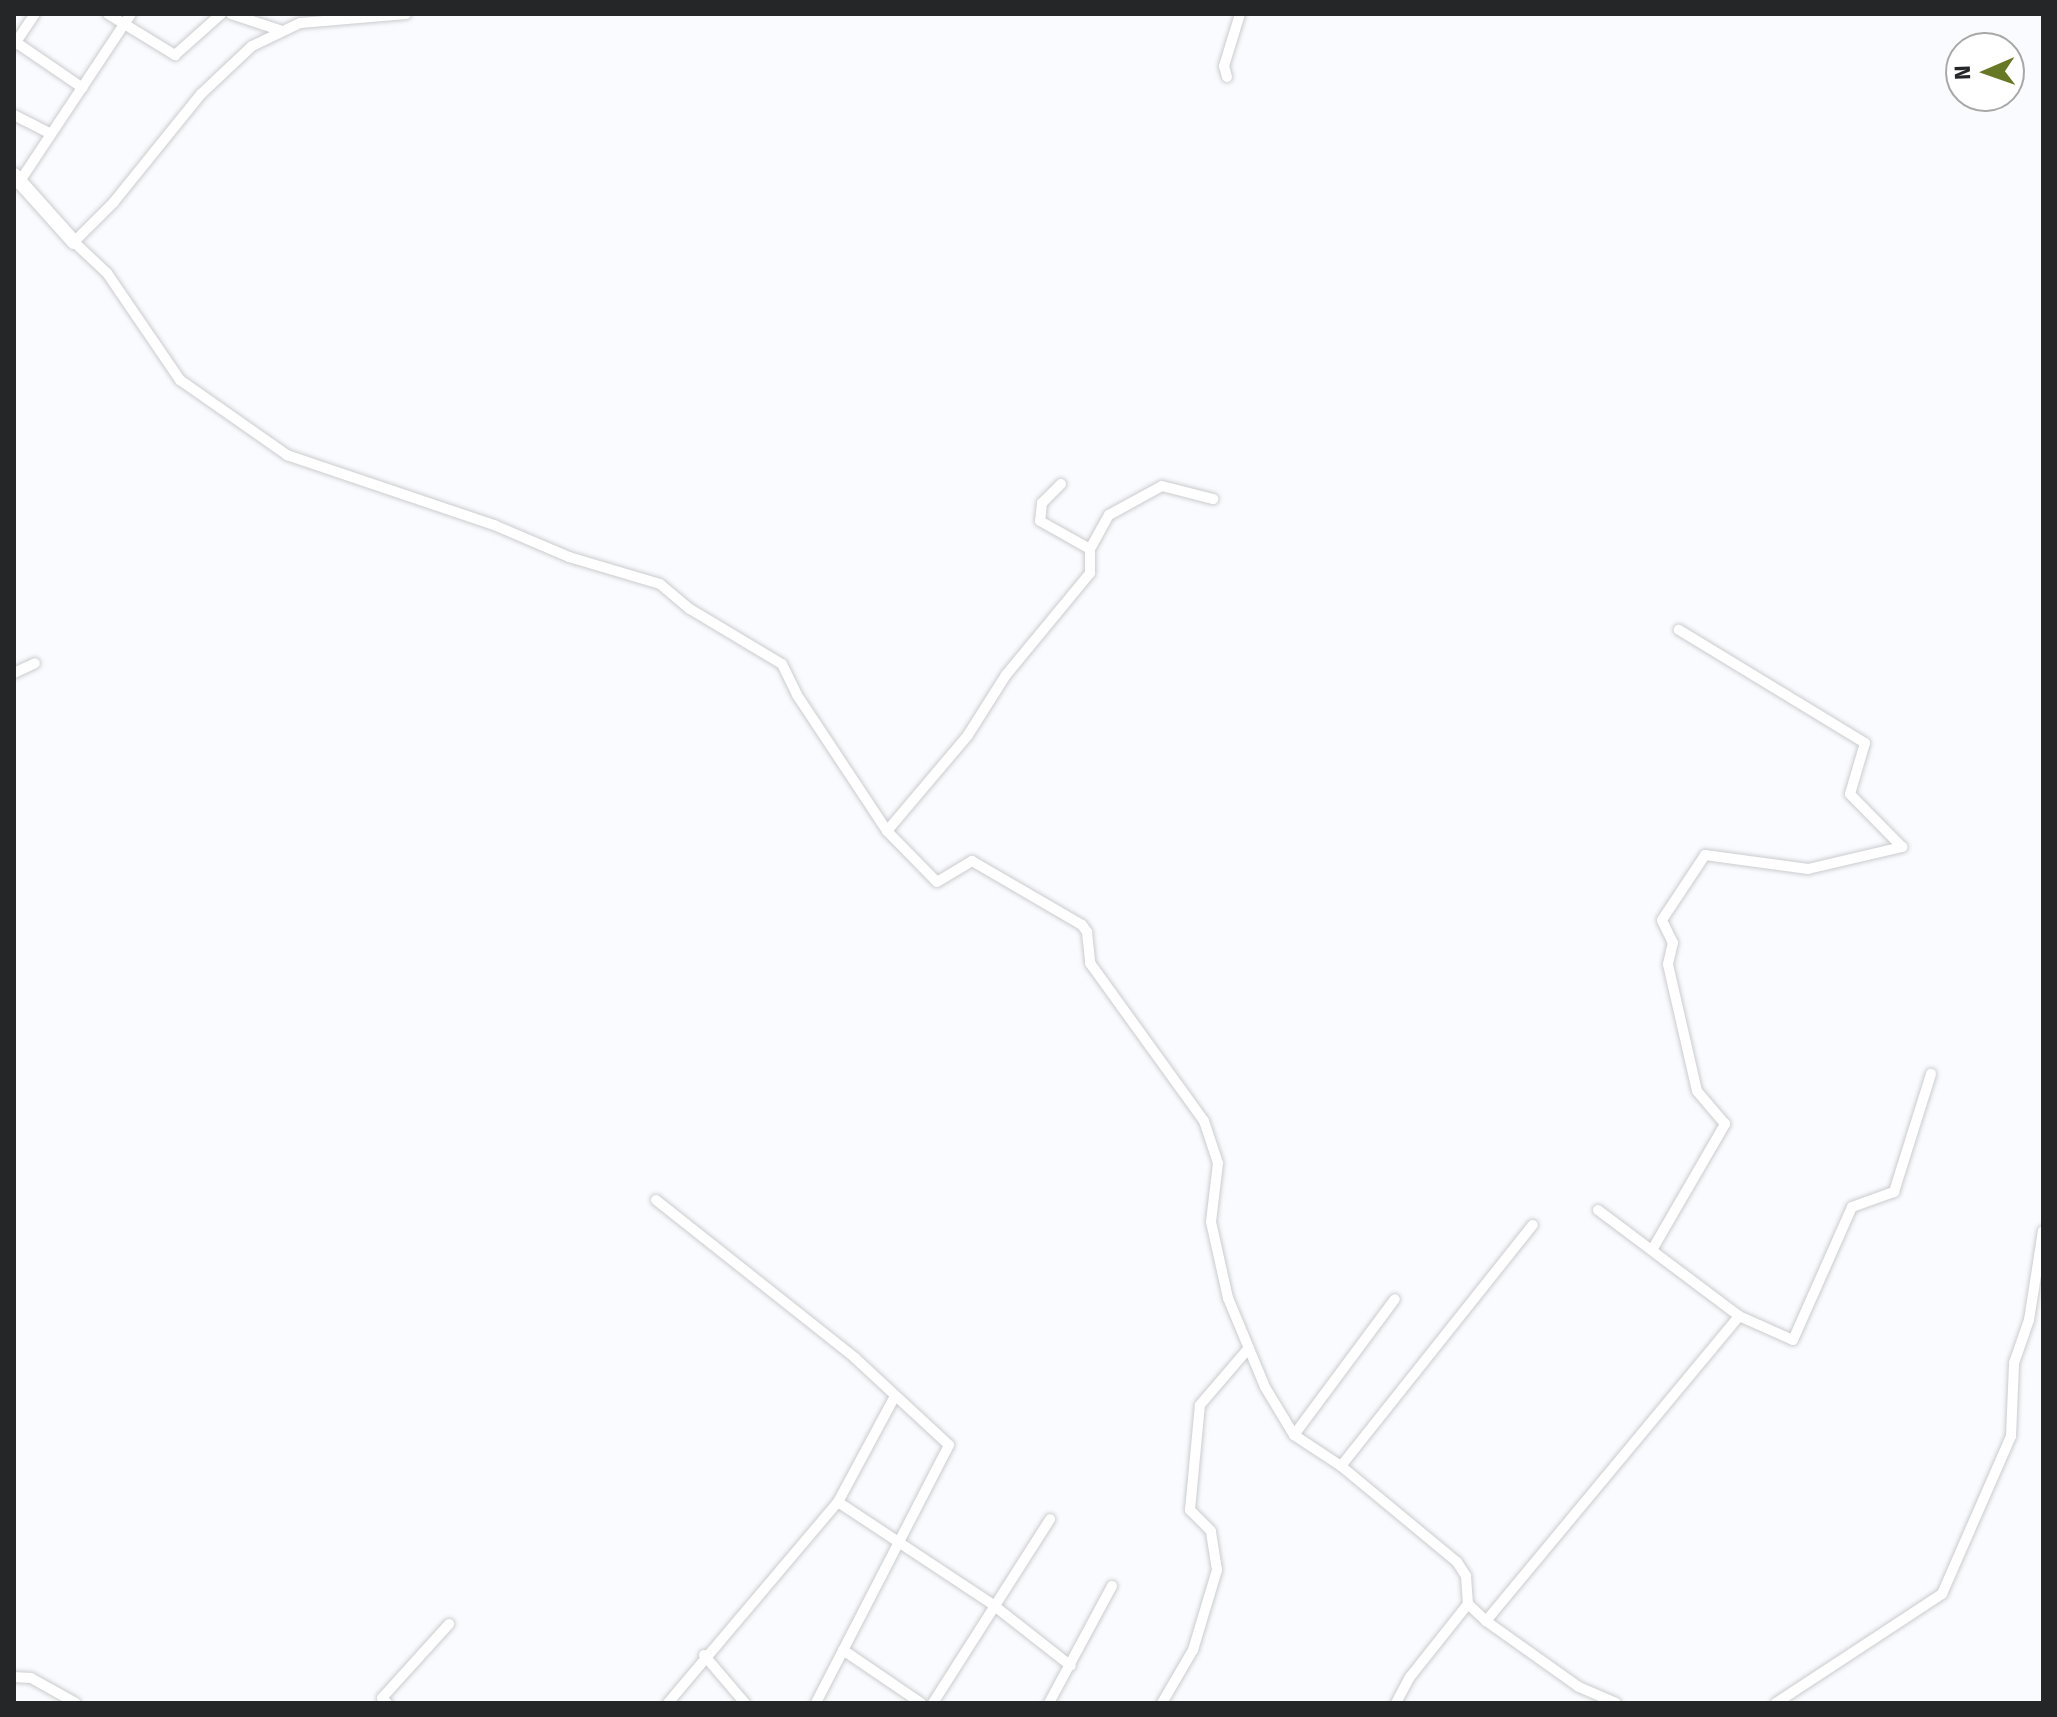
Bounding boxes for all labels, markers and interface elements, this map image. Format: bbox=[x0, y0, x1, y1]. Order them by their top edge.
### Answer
north arrow bbox=[1945, 32, 2025, 112]
text: N bbox=[1949, 65, 1976, 81]

